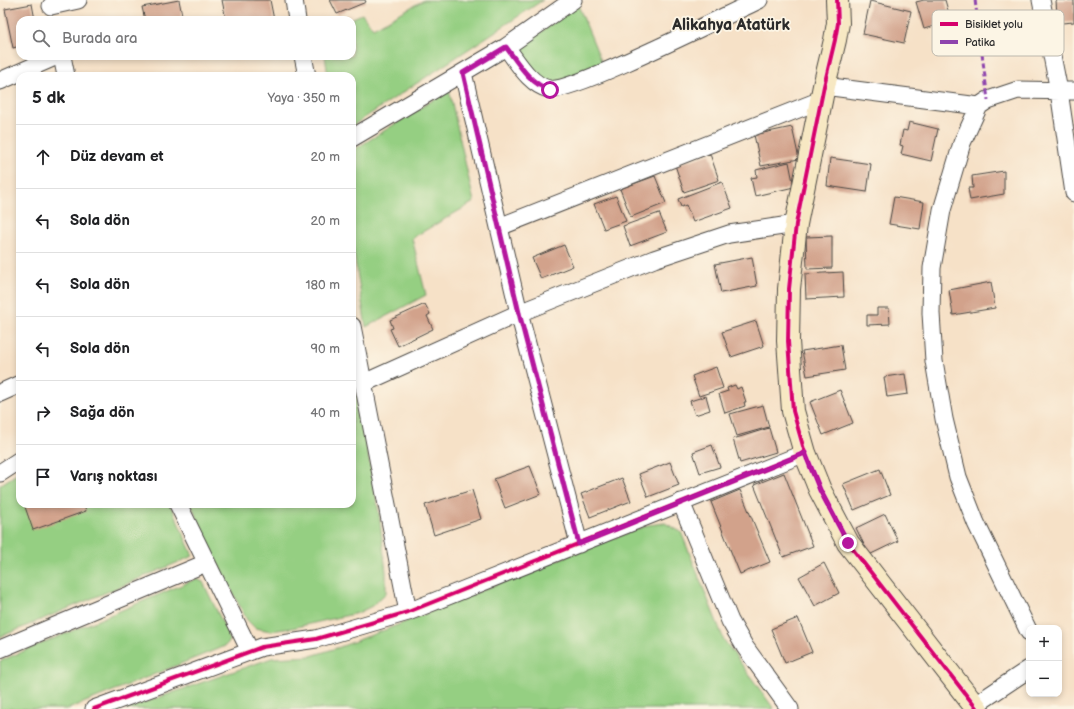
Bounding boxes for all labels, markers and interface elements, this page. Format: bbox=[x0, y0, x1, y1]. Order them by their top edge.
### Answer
legend bbox=[932, 10, 1064, 56]
search box bbox=[16, 16, 356, 60]
district label: Alikahya Atatürk bbox=[671, 16, 790, 35]
text: Bisiklet yolu bbox=[965, 18, 1023, 31]
icon: search bbox=[30, 27, 52, 49]
text: Burada ara bbox=[62, 29, 137, 48]
text: Patika bbox=[965, 36, 995, 49]
route start bbox=[541, 81, 559, 99]
text: 5 dk bbox=[32, 88, 65, 108]
text: Yaya · 350 m bbox=[267, 90, 340, 106]
icon: ahead bbox=[32, 146, 54, 168]
text: Düz devam et bbox=[70, 147, 164, 166]
text: 20 m bbox=[310, 149, 340, 165]
icon: left bbox=[32, 210, 54, 232]
text: Sola dön bbox=[70, 211, 130, 230]
text: 20 m bbox=[310, 213, 340, 229]
icon: left bbox=[32, 274, 54, 296]
text: Sola dön bbox=[70, 275, 130, 294]
text: 180 m bbox=[305, 277, 340, 293]
icon: left bbox=[32, 338, 54, 360]
text: Sola dön bbox=[70, 339, 130, 358]
text: 90 m bbox=[311, 341, 340, 357]
icon: right bbox=[32, 402, 54, 424]
text: Sağa dön bbox=[70, 403, 135, 422]
text: 40 m bbox=[310, 405, 340, 421]
icon: arrive bbox=[32, 466, 54, 488]
text: Varış noktası bbox=[70, 467, 157, 486]
route end bbox=[839, 534, 857, 552]
map controls bbox=[1026, 625, 1062, 697]
button: + bbox=[1026, 625, 1062, 661]
button: − bbox=[1026, 661, 1062, 697]

